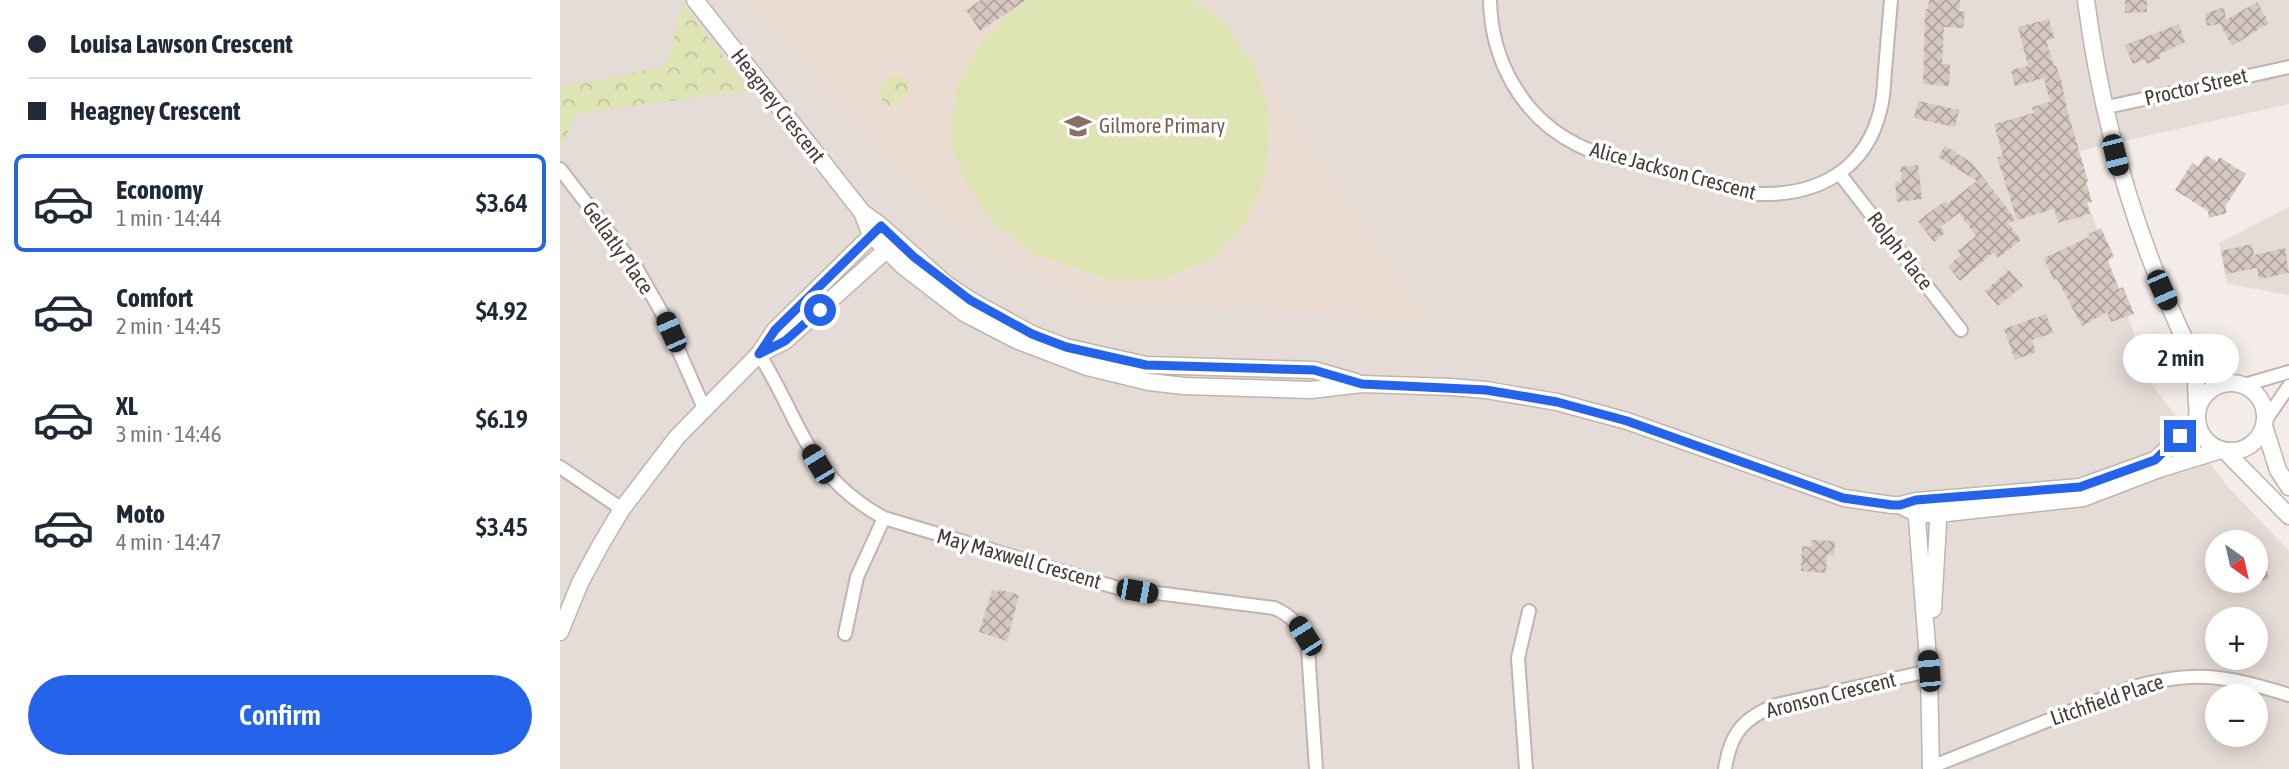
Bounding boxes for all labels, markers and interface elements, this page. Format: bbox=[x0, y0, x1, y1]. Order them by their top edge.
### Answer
text: Louisa Lawson Crescent bbox=[70, 29, 293, 59]
street label: Heagney Crescent bbox=[727, 44, 831, 167]
street label: Proctor Street bbox=[2142, 63, 2250, 110]
text: Heagney Crescent bbox=[70, 96, 240, 126]
school or university icon: Gilmore Primary bbox=[1063, 111, 1093, 141]
place label: Gilmore Primary bbox=[1099, 113, 1226, 137]
car bbox=[2100, 132, 2131, 178]
street label: Alice Jackson Crescent bbox=[1588, 136, 1759, 204]
icon: car bbox=[32, 172, 95, 235]
text: Economy bbox=[116, 175, 203, 205]
text: $3.64 bbox=[476, 188, 528, 218]
street label: Gellatly Place bbox=[578, 197, 659, 298]
text: 1 min · 14:44 bbox=[116, 205, 222, 231]
street label: Rolph Place bbox=[1863, 207, 1939, 294]
car bbox=[2144, 267, 2181, 313]
icon: car bbox=[32, 280, 95, 343]
text: Comfort bbox=[116, 283, 193, 313]
route start bbox=[804, 294, 836, 326]
text: $4.92 bbox=[476, 296, 528, 326]
car bbox=[653, 309, 690, 355]
text: 2 min · 14:45 bbox=[116, 313, 222, 339]
callout: 2 min bbox=[2122, 334, 2238, 384]
text: 2 min bbox=[2158, 345, 2204, 371]
icon: car bbox=[32, 388, 95, 451]
text: XL bbox=[116, 391, 138, 421]
text: $6.19 bbox=[476, 404, 528, 434]
route end bbox=[2164, 420, 2196, 452]
text: 3 min · 14:46 bbox=[116, 421, 222, 447]
car bbox=[799, 441, 838, 487]
icon: car bbox=[32, 496, 95, 559]
text: Moto bbox=[116, 499, 165, 529]
text: $3.45 bbox=[476, 512, 528, 542]
street label: May Maxwell Crescent bbox=[934, 523, 1104, 593]
text: 4 min · 14:47 bbox=[116, 529, 222, 555]
north arrow bbox=[2205, 530, 2268, 593]
map controls bbox=[2205, 530, 2268, 747]
car bbox=[1115, 577, 1160, 605]
button: + bbox=[2205, 607, 2268, 670]
car bbox=[1285, 613, 1326, 659]
car bbox=[1917, 649, 1942, 693]
street label: Aronson Crescent bbox=[1763, 666, 1898, 722]
street label: Litchfield Place bbox=[2047, 668, 2166, 730]
button: Confirm bbox=[28, 675, 532, 755]
button: − bbox=[2205, 684, 2268, 747]

